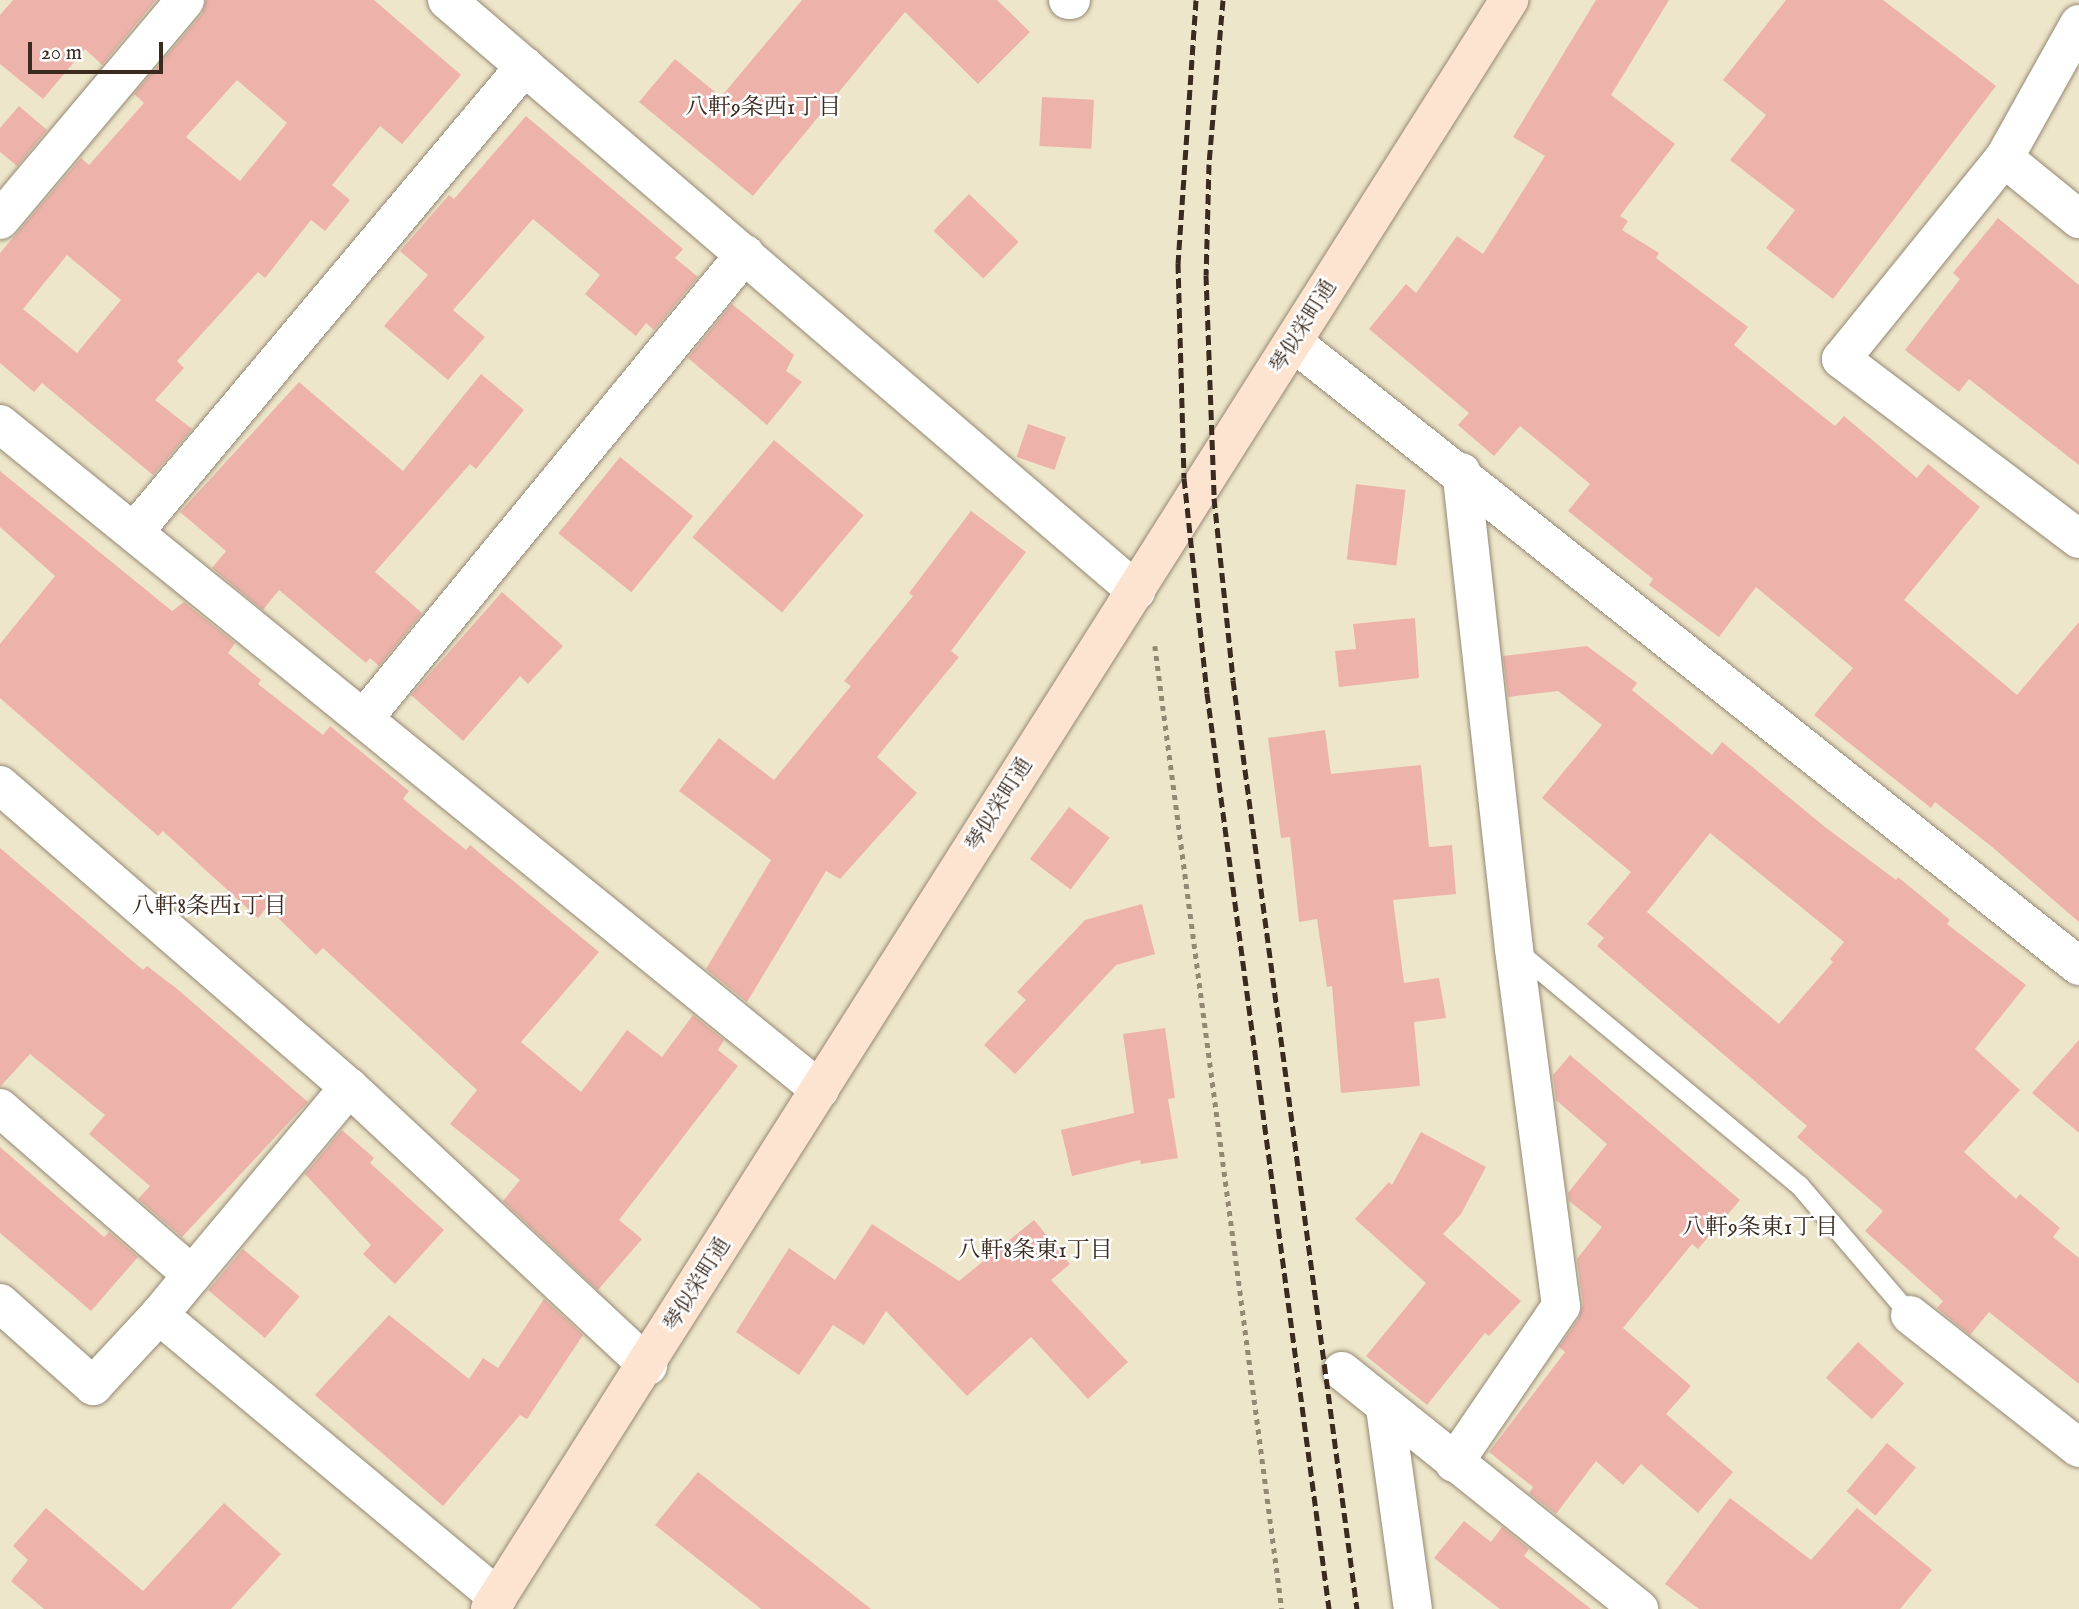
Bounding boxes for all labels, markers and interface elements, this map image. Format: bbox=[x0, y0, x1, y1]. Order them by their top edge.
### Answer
scale bar bbox=[32, 28, 166, 72]
text: 20 m bbox=[41, 40, 82, 67]
district label: 八軒9条西1丁目 bbox=[685, 94, 841, 122]
street label: 琴似栄町通 bbox=[1265, 276, 1343, 378]
street label: 琴似栄町通 bbox=[961, 754, 1039, 856]
district label: 八軒8条西1丁目 bbox=[131, 893, 287, 921]
district label: 八軒9条東1丁目 bbox=[1682, 1214, 1838, 1242]
street label: 琴似栄町通 bbox=[659, 1234, 737, 1336]
district label: 八軒8条東1丁目 bbox=[957, 1237, 1113, 1265]

